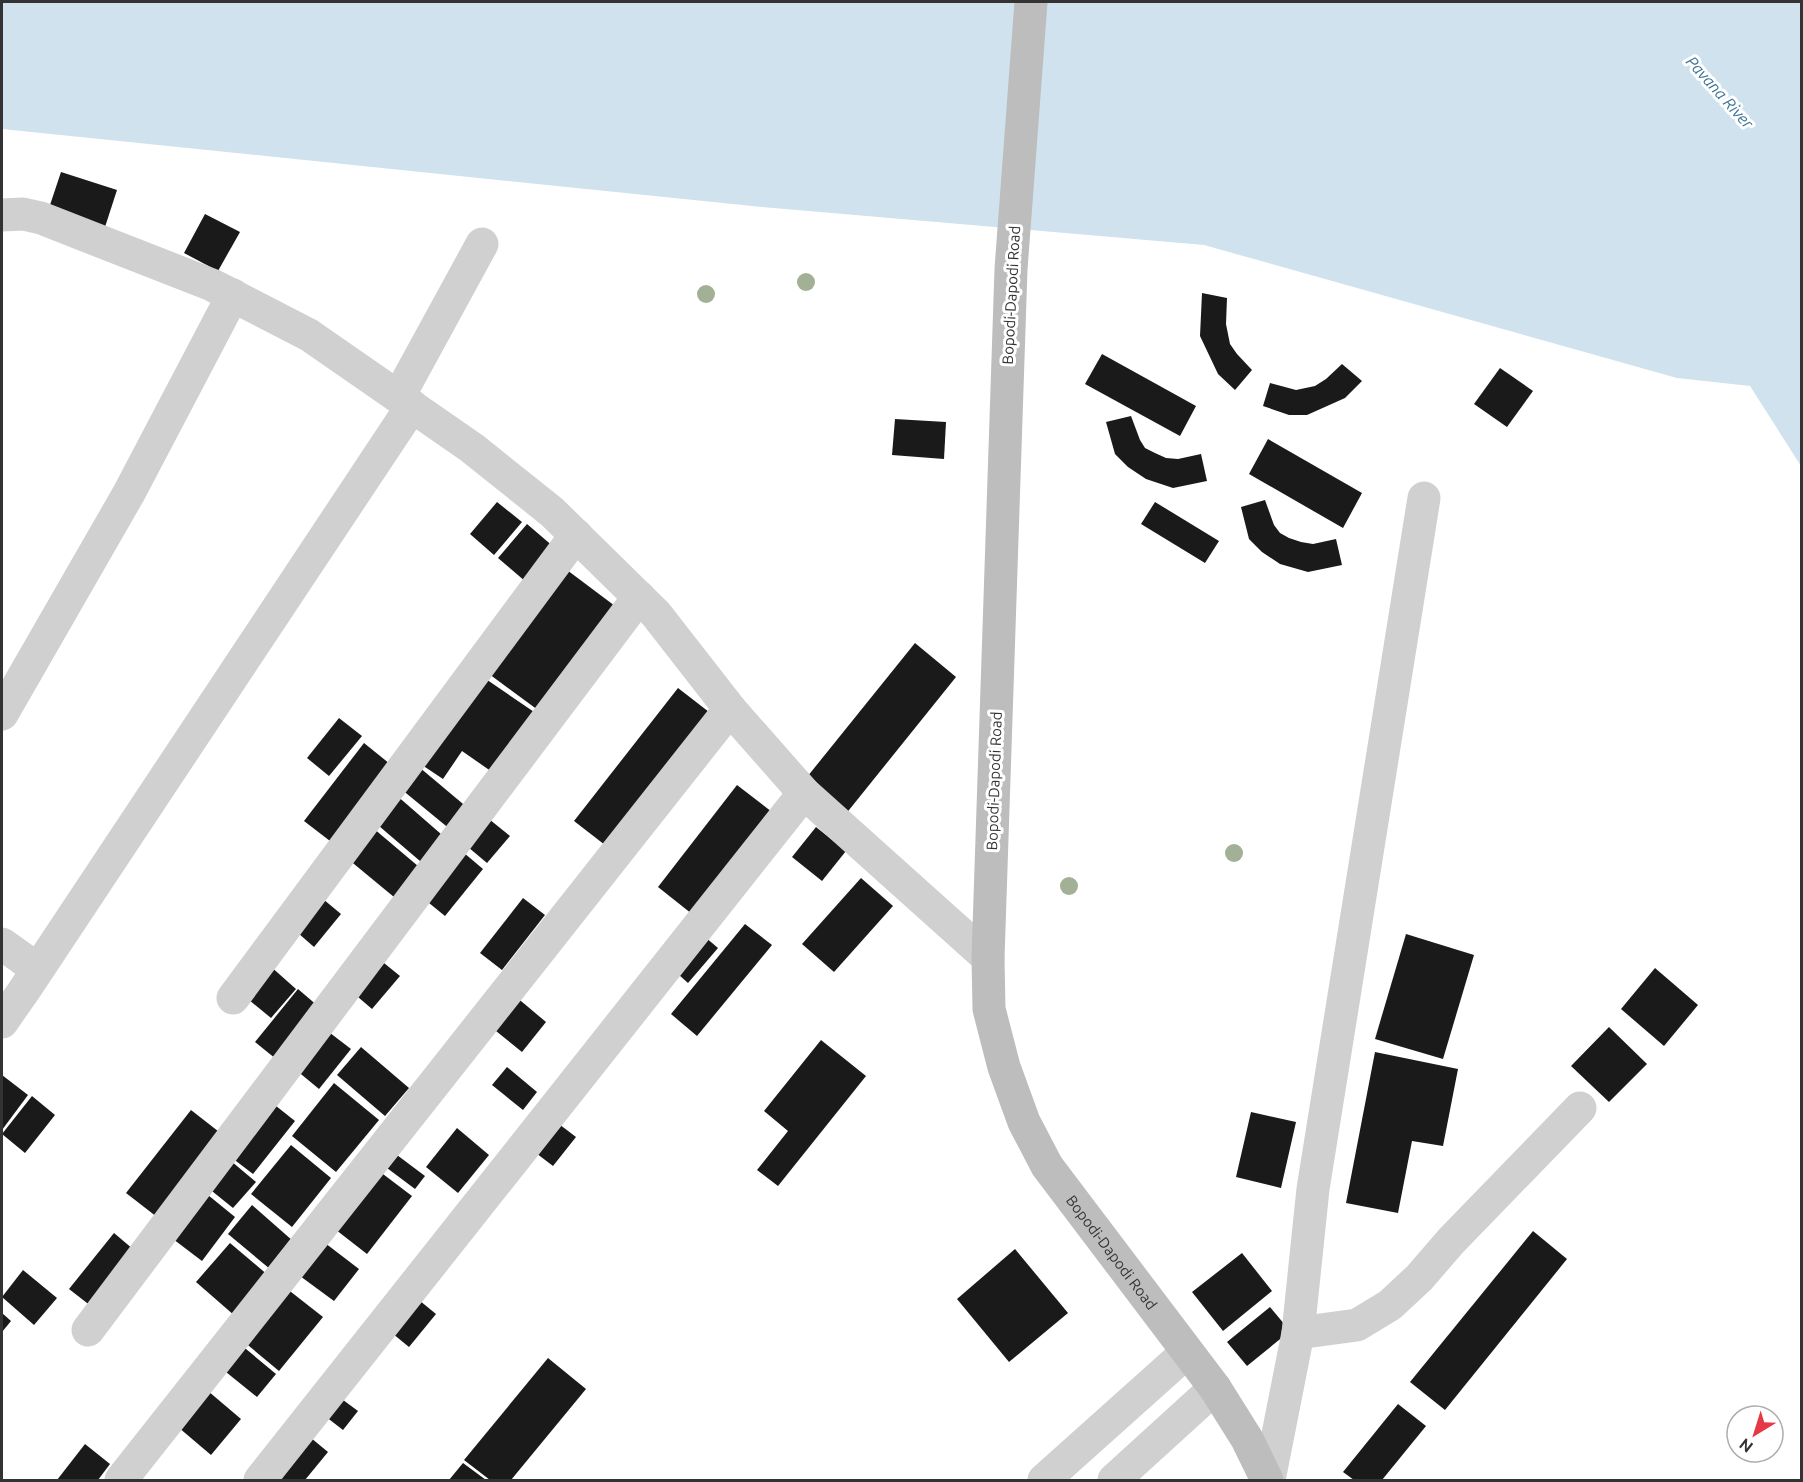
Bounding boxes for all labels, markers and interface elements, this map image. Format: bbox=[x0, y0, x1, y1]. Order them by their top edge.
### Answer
water label: Pavana River bbox=[1683, 52, 1758, 132]
street label: Bopodi-Dapodi Road bbox=[999, 225, 1023, 365]
street label: Bopodi-Dapodi Road bbox=[983, 711, 1005, 851]
street label: Bopodi-Dapodi Road bbox=[1063, 1191, 1161, 1312]
north arrow bbox=[1725, 1404, 1785, 1464]
text: N bbox=[1736, 1435, 1756, 1457]

